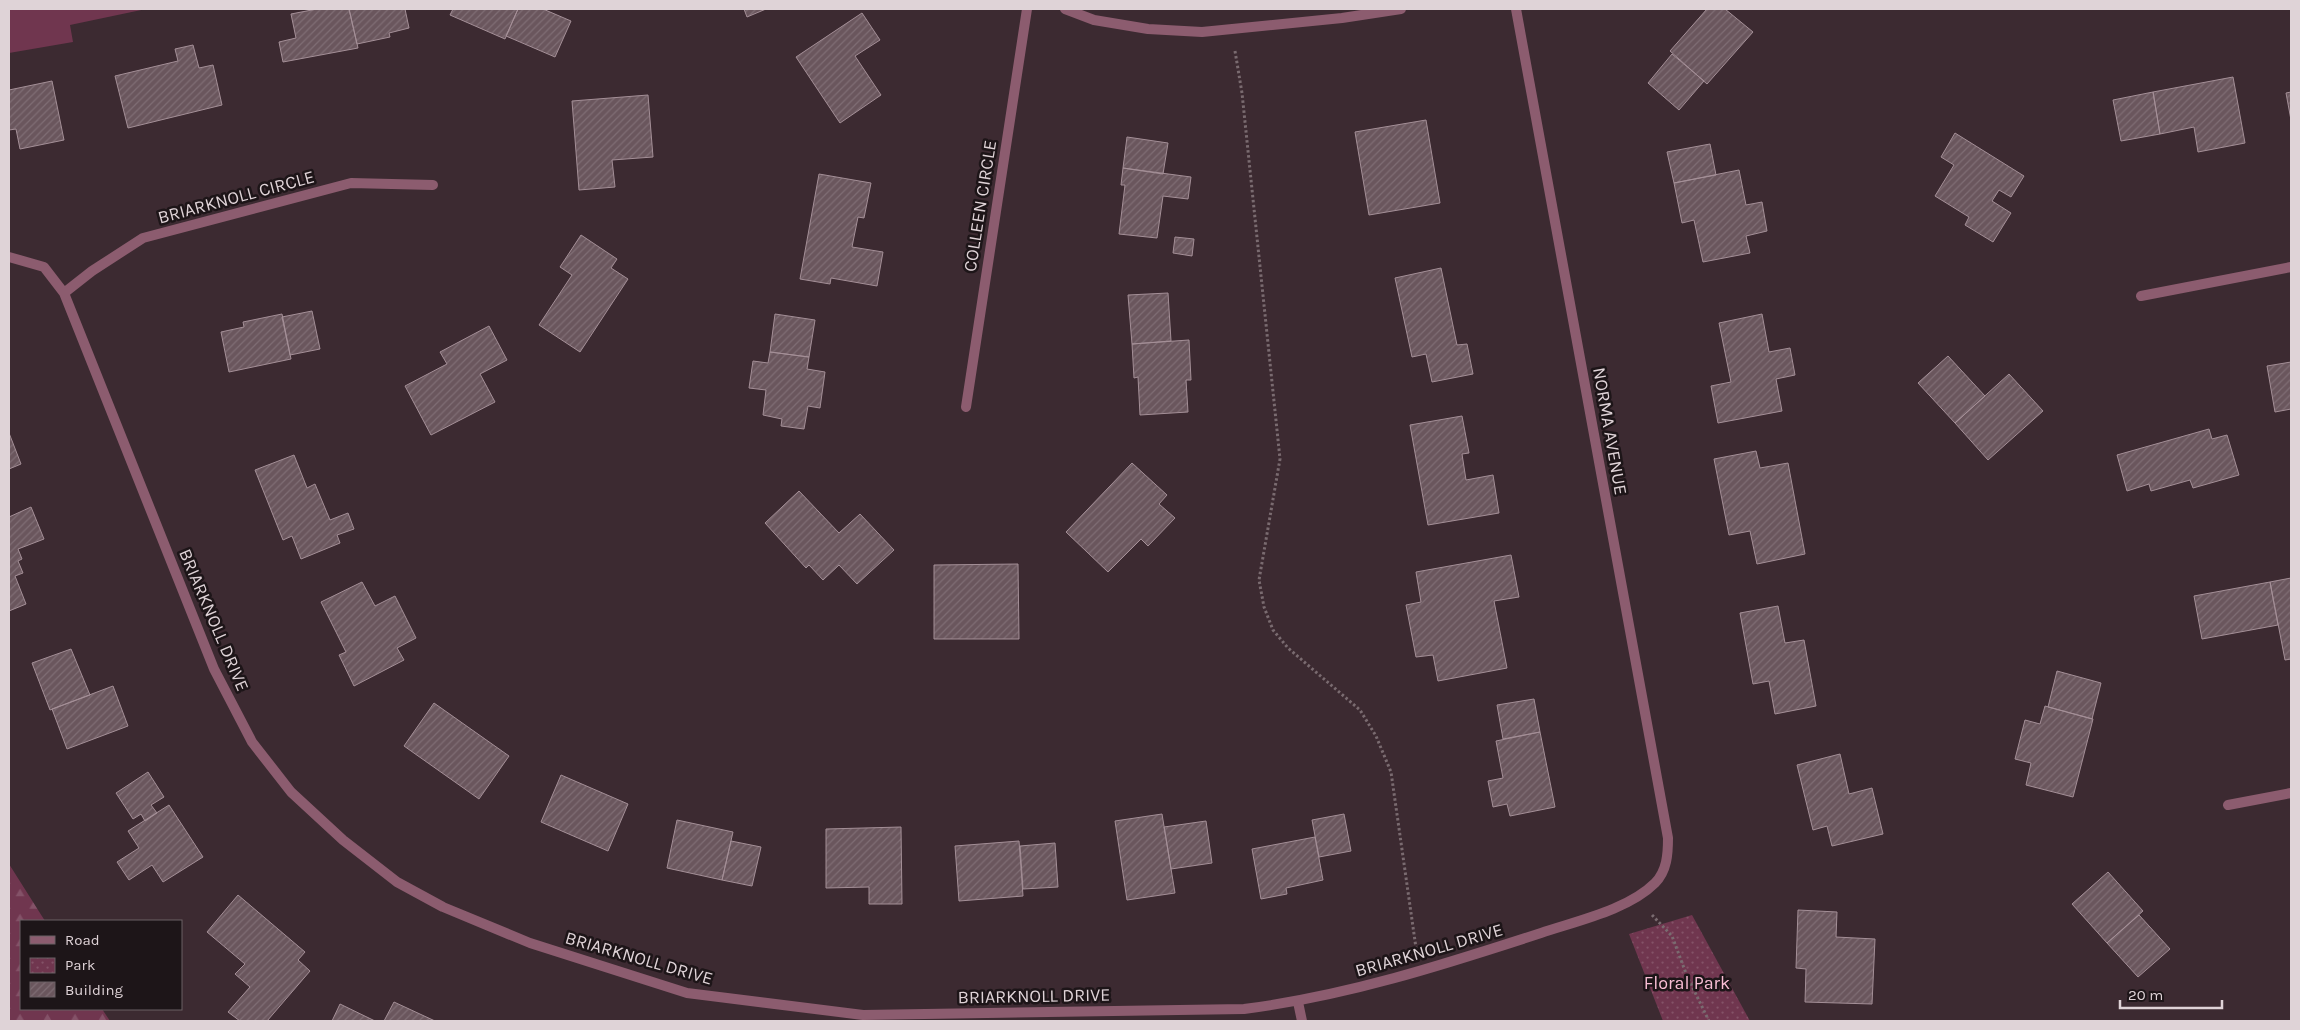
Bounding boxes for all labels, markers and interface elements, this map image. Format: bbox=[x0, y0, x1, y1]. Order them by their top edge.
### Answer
street label: COLLEEN CIRCLE bbox=[959, 139, 1001, 273]
street label: BRIARKNOLL CIRCLE bbox=[155, 166, 317, 228]
street label: NORMA AVENUE bbox=[1588, 366, 1632, 496]
street label: BRIARKNOLL DRIVE bbox=[174, 545, 254, 695]
street label: BRIARKNOLL DRIVE bbox=[1353, 918, 1505, 982]
legend bbox=[20, 920, 182, 1010]
street label: BRIARKNOLL DRIVE bbox=[563, 926, 715, 990]
text: Road bbox=[65, 931, 100, 949]
text: Park bbox=[65, 956, 95, 974]
park label: Floral Park bbox=[1644, 972, 1730, 994]
scale bar bbox=[2120, 978, 2222, 1010]
text: Building bbox=[65, 981, 123, 999]
street label: BRIARKNOLL DRIVE bbox=[957, 984, 1111, 1008]
text: 20 m bbox=[2128, 986, 2163, 1004]

